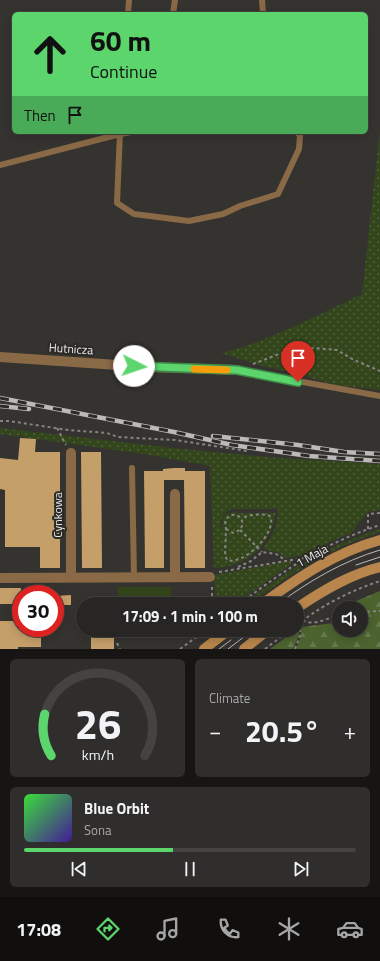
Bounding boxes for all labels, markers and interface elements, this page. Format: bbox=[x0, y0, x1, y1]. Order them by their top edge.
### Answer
text: 60 m bbox=[90, 19, 151, 62]
icon: ahead bbox=[24, 28, 76, 80]
text: Continue bbox=[90, 58, 157, 85]
text: Then bbox=[24, 104, 56, 127]
icon: arrive bbox=[64, 104, 86, 126]
street label: Hutnicza bbox=[48, 337, 94, 360]
pin bbox=[281, 341, 315, 382]
position arrow bbox=[113, 345, 155, 387]
icon: arrive bbox=[287, 347, 309, 369]
street label: Cynkowa bbox=[48, 492, 67, 538]
street label: 1 Maja bbox=[292, 539, 331, 572]
speed limit sign: 30 bbox=[12, 585, 64, 637]
map controls bbox=[332, 601, 368, 637]
button: sound bbox=[332, 601, 368, 637]
text: 17:09 · 1 min · 100 m bbox=[122, 605, 258, 628]
text: Climate bbox=[209, 688, 250, 708]
text: 26 bbox=[74, 692, 121, 755]
text: 20.5° bbox=[245, 708, 320, 754]
text: − bbox=[209, 714, 221, 748]
text: + bbox=[344, 714, 356, 748]
text: km/h bbox=[81, 744, 114, 766]
text: Blue Orbit bbox=[84, 797, 149, 820]
text: Sona bbox=[84, 820, 111, 840]
icon: previous bbox=[68, 858, 90, 880]
icon: pause bbox=[179, 858, 201, 880]
icon: next bbox=[290, 858, 312, 880]
icon: directions bbox=[94, 915, 122, 943]
icon: music bbox=[154, 915, 182, 943]
icon: phone bbox=[215, 915, 243, 943]
icon: climate bbox=[275, 915, 303, 943]
icon: car bbox=[336, 915, 364, 943]
text: 17:08 bbox=[16, 916, 61, 943]

